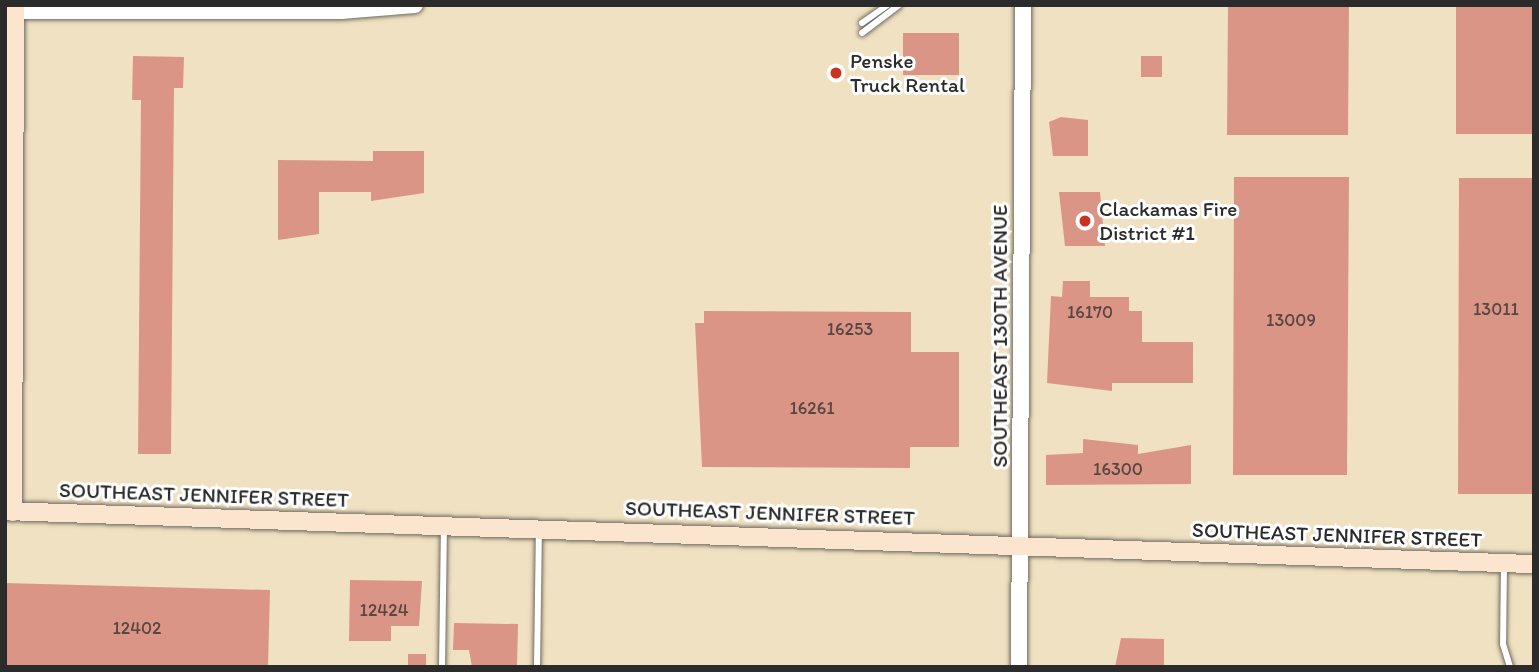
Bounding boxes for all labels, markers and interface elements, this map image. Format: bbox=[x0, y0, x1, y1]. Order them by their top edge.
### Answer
place label: Penske Truck Rental bbox=[850, 48, 964, 98]
marker: Penske Truck Rental bbox=[828, 65, 844, 81]
place label: Clackamas Fire District #1 bbox=[1099, 196, 1237, 246]
street label: SOUTHEAST 130TH AVENUE bbox=[987, 205, 1013, 467]
marker: Clackamas Fire District #1 bbox=[1077, 213, 1093, 229]
house number: 13011 bbox=[1473, 298, 1519, 320]
house number: 16170 bbox=[1067, 301, 1113, 323]
house number: 13009 bbox=[1266, 309, 1316, 331]
house number: 16253 bbox=[827, 318, 873, 340]
house number: 16261 bbox=[789, 397, 835, 419]
house number: 16300 bbox=[1093, 458, 1143, 480]
street label: SOUTHEAST JENNIFER STREET bbox=[60, 477, 348, 513]
street label: SOUTHEAST JENNIFER STREET bbox=[626, 495, 914, 531]
street label: SOUTHEAST JENNIFER STREET bbox=[1193, 517, 1481, 553]
house number: 12424 bbox=[360, 599, 408, 621]
house number: 12402 bbox=[112, 617, 162, 639]

